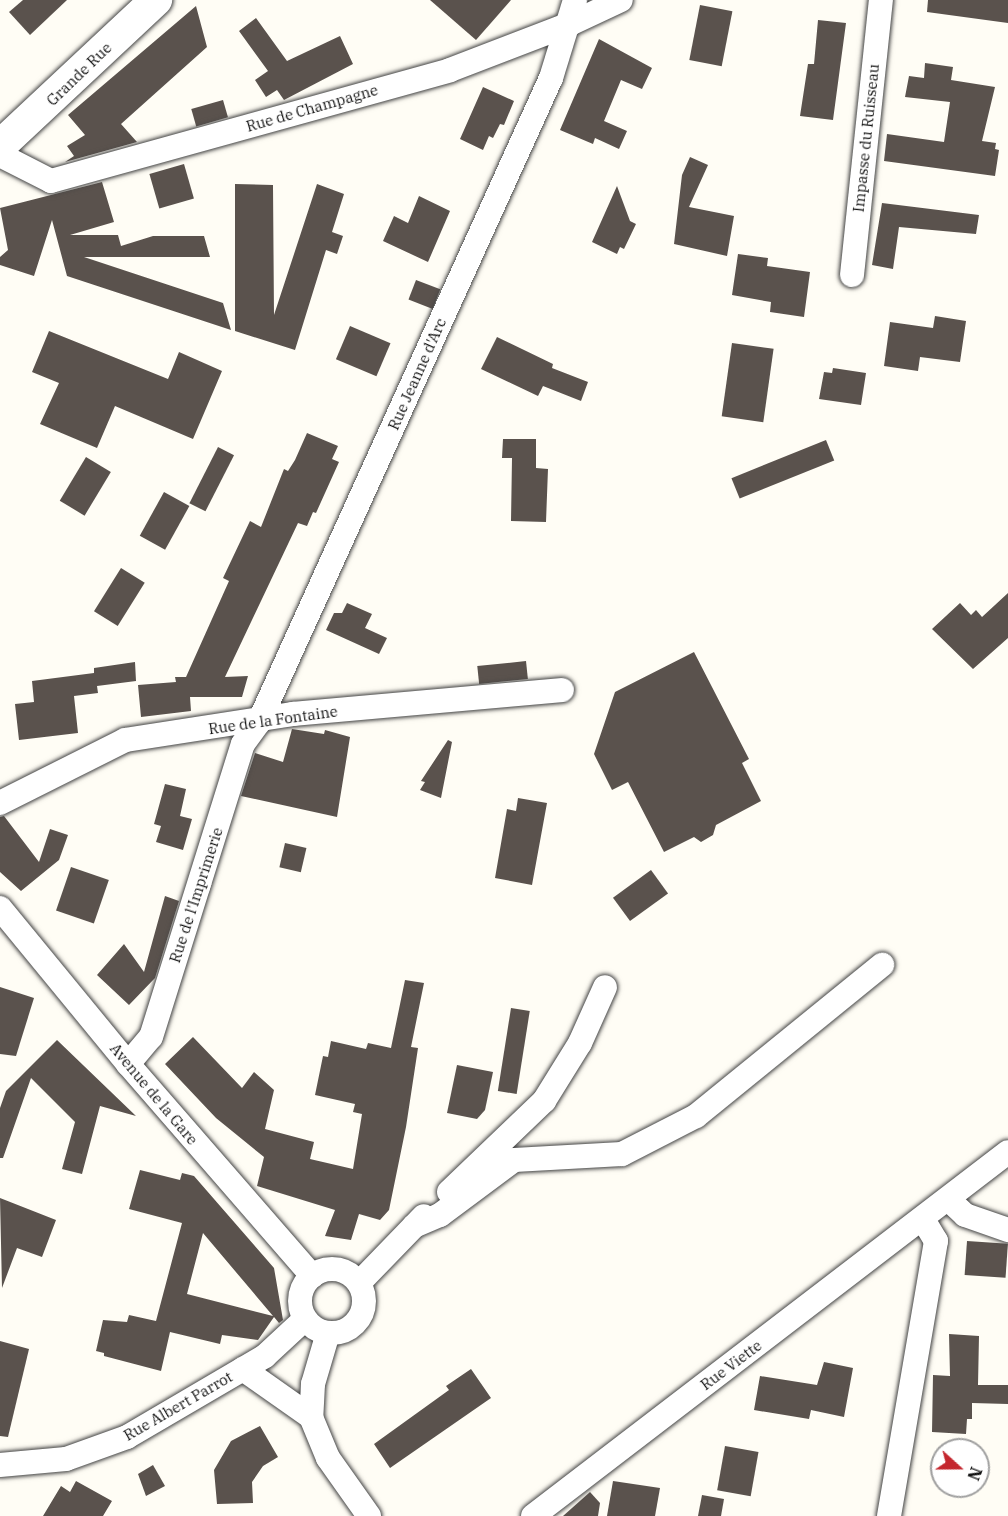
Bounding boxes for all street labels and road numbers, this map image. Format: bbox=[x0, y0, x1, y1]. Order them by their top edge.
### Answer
street label: Grande Rue bbox=[43, 39, 115, 109]
street label: Impasse du Ruisseau bbox=[849, 63, 883, 213]
street label: Rue de Champagne bbox=[244, 81, 380, 135]
street label: Rue Jeanne d'Arc bbox=[384, 315, 450, 433]
street label: Rue de la Fontaine bbox=[207, 702, 339, 738]
street label: Rue de l'Imprimerie bbox=[166, 825, 226, 965]
street label: Avenue de la Gare bbox=[106, 1040, 202, 1148]
street label: Rue Viette bbox=[697, 1336, 765, 1394]
street label: Rue Albert Parrot bbox=[120, 1368, 236, 1444]

